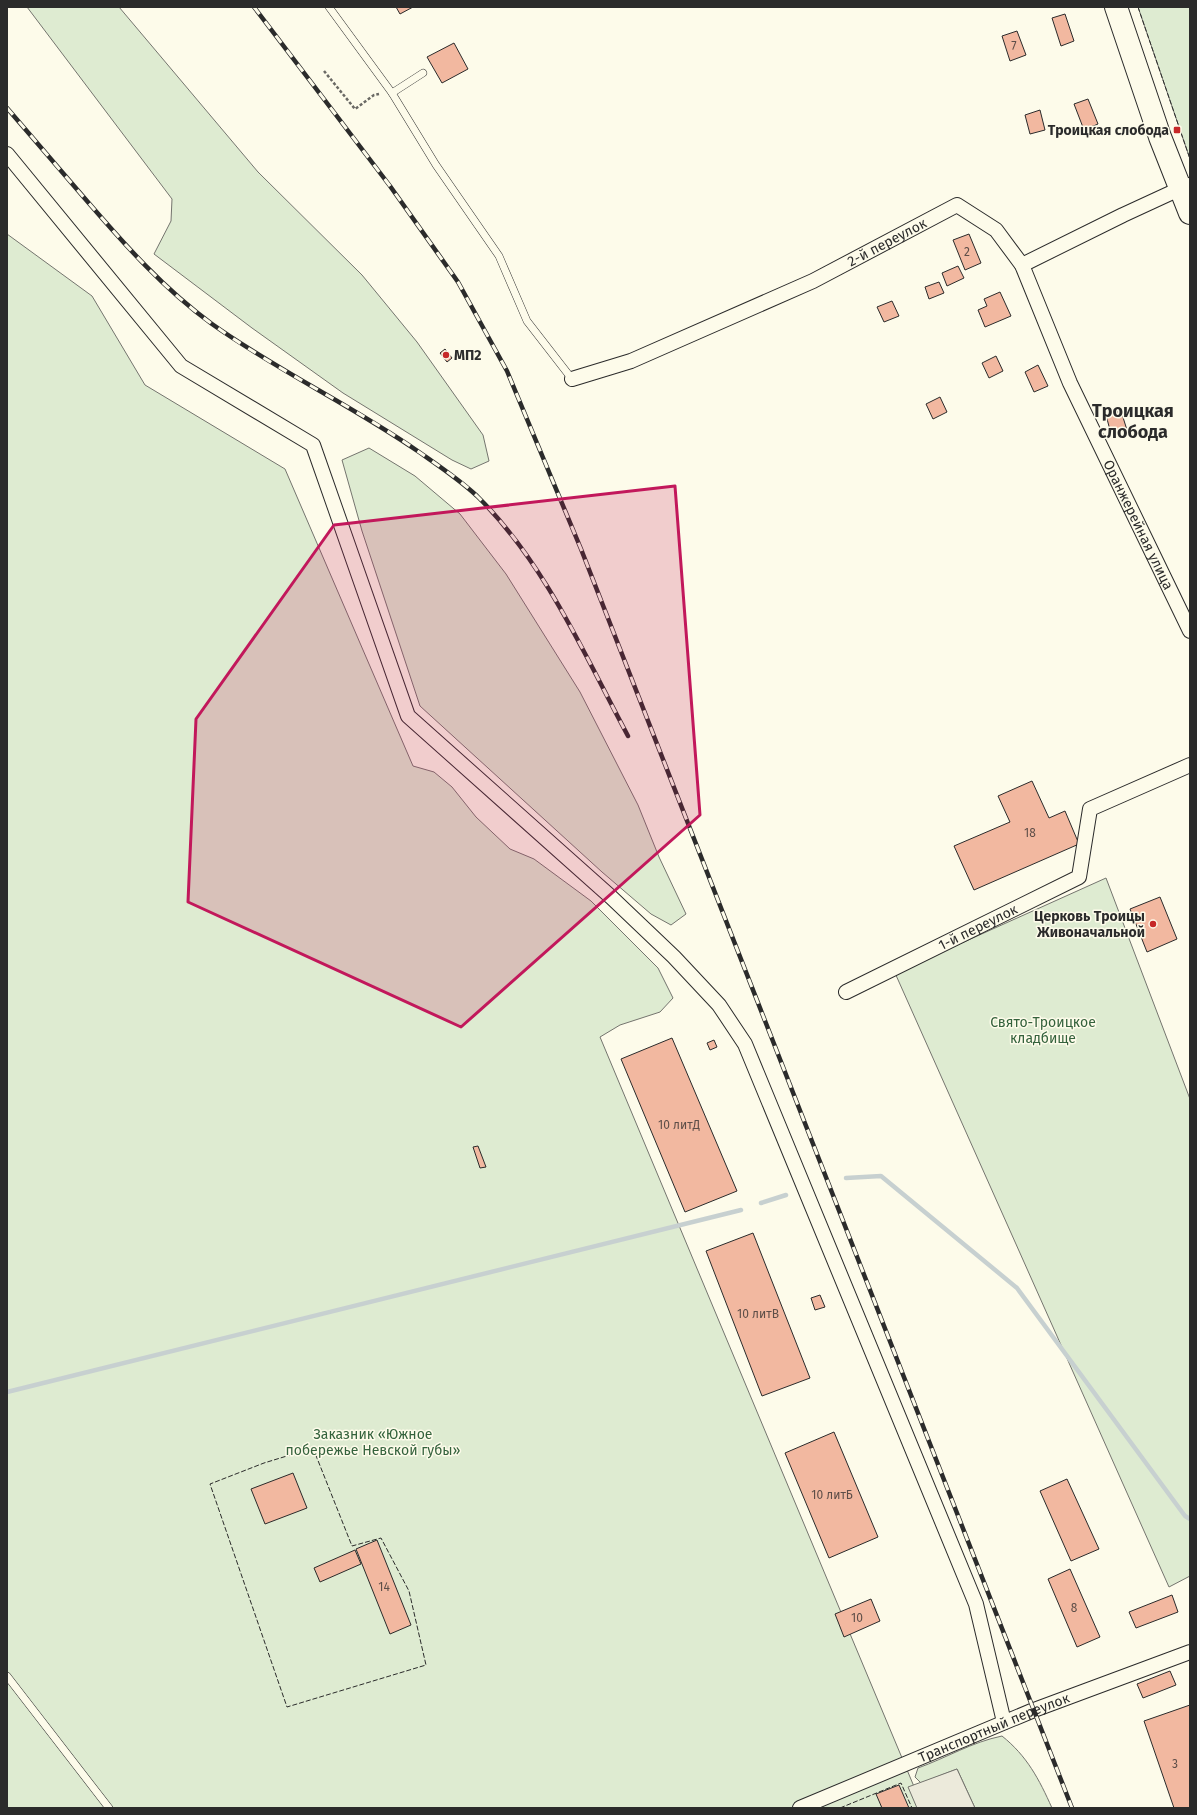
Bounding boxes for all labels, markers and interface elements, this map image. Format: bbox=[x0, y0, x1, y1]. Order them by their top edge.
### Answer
house number: 7 bbox=[1011, 39, 1017, 53]
place label: Троицкая слобода bbox=[1048, 122, 1169, 139]
marker: Троицкая слобода bbox=[1172, 125, 1182, 135]
street label: 2-й переулок bbox=[844, 214, 930, 270]
house number: 2 bbox=[964, 245, 970, 259]
place label: МП2 bbox=[454, 347, 482, 364]
marker: МП2 bbox=[441, 350, 451, 360]
district label: Троицкая слобода bbox=[1092, 400, 1174, 443]
street label: Оранжерейная улица bbox=[1100, 457, 1177, 592]
house number: 18 bbox=[1024, 826, 1036, 840]
street label: 1-й переулок bbox=[936, 900, 1021, 954]
place label: Церковь Троицы Живоначальной bbox=[1034, 908, 1145, 941]
marker: Церковь Троицы Живоначальной bbox=[1148, 919, 1158, 929]
park label: Свято-Троицкое кладбище bbox=[990, 1014, 1096, 1047]
house number: 10 литД bbox=[658, 1118, 700, 1132]
house number: 10 литВ bbox=[737, 1307, 779, 1321]
park label: Заказник «Южное побережье Невской губы» bbox=[286, 1426, 461, 1459]
house number: 10 литБ bbox=[811, 1488, 853, 1502]
house number: 14 bbox=[378, 1580, 390, 1594]
house number: 8 bbox=[1071, 1601, 1078, 1615]
house number: 10 bbox=[851, 1611, 863, 1625]
street label: Транспортный переулок bbox=[916, 1689, 1072, 1766]
house number: 3 bbox=[1172, 1757, 1178, 1771]

